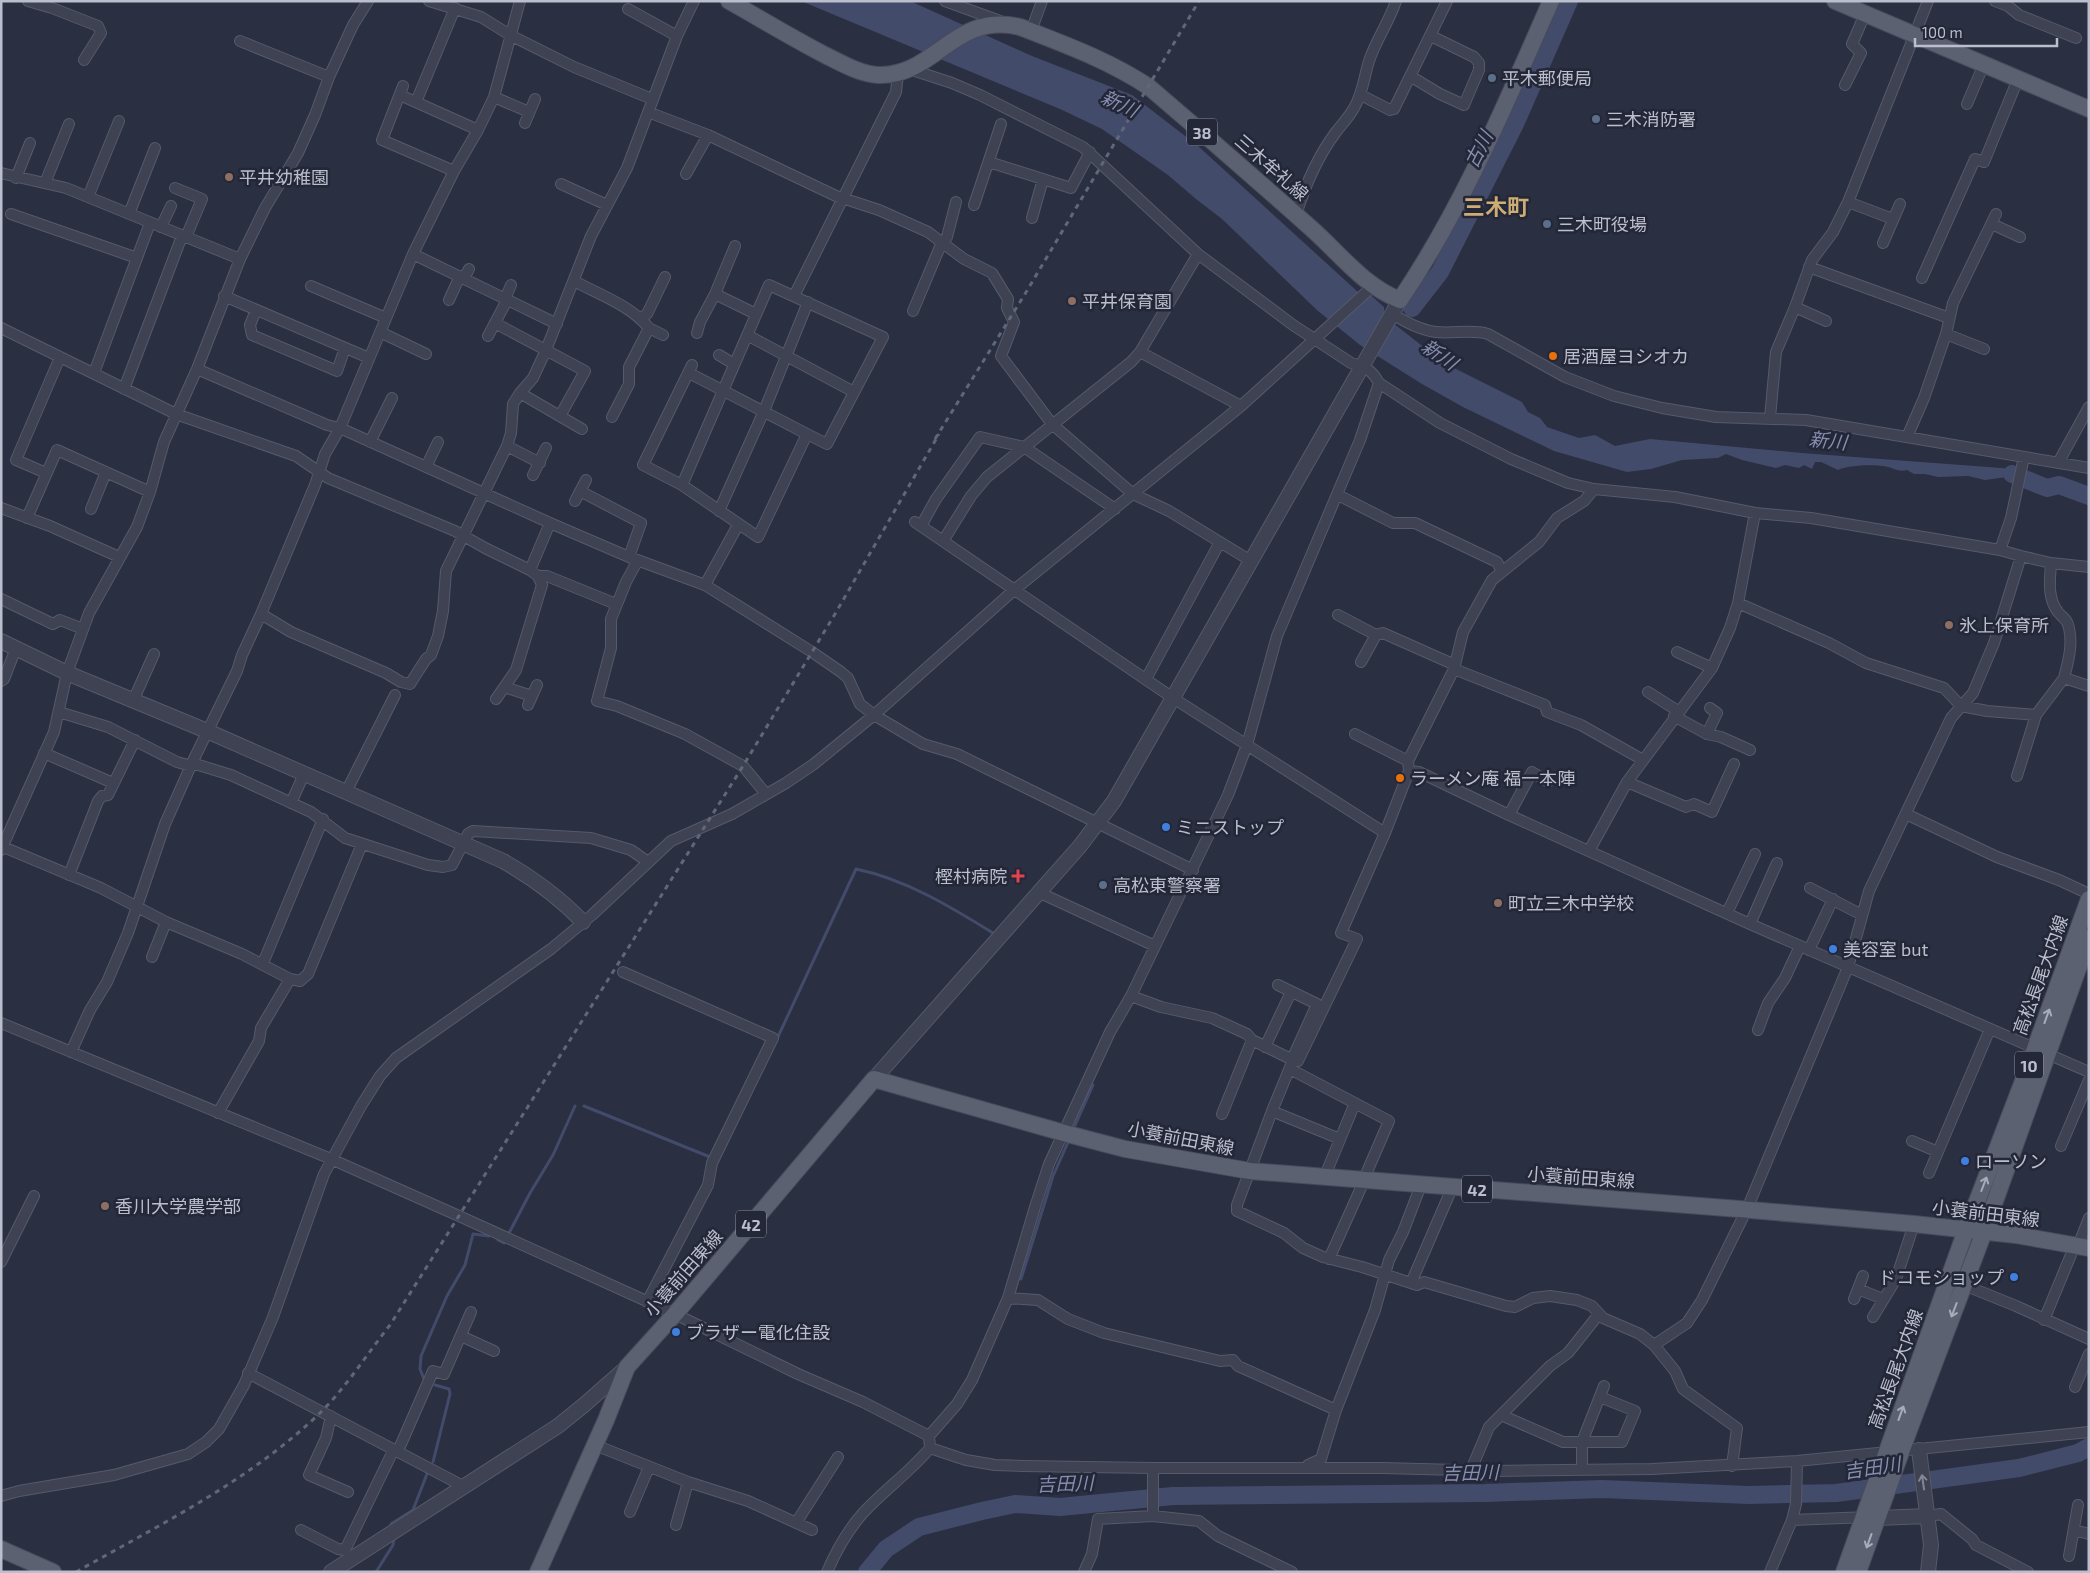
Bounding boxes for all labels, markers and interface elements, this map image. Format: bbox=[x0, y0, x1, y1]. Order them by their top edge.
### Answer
scale bar bbox=[1915, 15, 2058, 47]
text: 100 m bbox=[1922, 23, 1963, 41]
place label: 平木郵便局 bbox=[1502, 67, 1592, 89]
marker: 平木郵便局 bbox=[1486, 72, 1498, 84]
water label: 新川 bbox=[1098, 85, 1144, 122]
place label: 三木消防署 bbox=[1606, 108, 1696, 130]
marker: 三木消防署 bbox=[1590, 113, 1602, 125]
road number: 38 bbox=[1187, 118, 1217, 146]
water label: 古川 bbox=[1459, 125, 1498, 171]
street label: 三木牟礼線 bbox=[1231, 129, 1313, 205]
place label: 平井幼稚園 bbox=[239, 166, 329, 188]
marker: 平井幼稚園 bbox=[223, 171, 235, 183]
district label: 三木町 bbox=[1463, 193, 1529, 219]
place label: 三木町役場 bbox=[1557, 213, 1647, 235]
marker: 三木町役場 bbox=[1541, 218, 1553, 230]
place label: 平井保育園 bbox=[1082, 290, 1172, 312]
marker: 平井保育園 bbox=[1066, 295, 1078, 307]
water label: 新川 bbox=[1418, 334, 1464, 375]
place label: 居酒屋ヨシオカ bbox=[1563, 345, 1689, 367]
marker: 居酒屋ヨシオカ bbox=[1547, 350, 1559, 362]
water label: 新川 bbox=[1808, 427, 1850, 454]
place label: 氷上保育所 bbox=[1959, 614, 2049, 636]
marker: 氷上保育所 bbox=[1943, 619, 1955, 631]
place label: ラーメン庵 福一本陣 bbox=[1410, 767, 1575, 789]
marker: ラーメン庵 福一本陣 bbox=[1394, 772, 1406, 784]
place label: ミニストップ bbox=[1176, 816, 1284, 838]
marker: ミニストップ bbox=[1160, 821, 1172, 833]
place label: 樫村病院 bbox=[935, 865, 1007, 887]
marker: 樫村病院 bbox=[1011, 869, 1025, 883]
place label: 高松東警察署 bbox=[1113, 874, 1221, 896]
marker: 高松東警察署 bbox=[1097, 879, 1109, 891]
place label: 町立三木中学校 bbox=[1508, 892, 1634, 914]
marker: 町立三木中学校 bbox=[1492, 897, 1504, 909]
street label: 高松長尾大内線 bbox=[2008, 912, 2072, 1038]
place label: 美容室 but bbox=[1843, 938, 1929, 960]
marker: 美容室 but bbox=[1827, 943, 1839, 955]
one-way arrow bbox=[2043, 1008, 2052, 1024]
road number: 10 bbox=[2015, 1052, 2043, 1078]
street label: 小蓑前田東線 bbox=[1126, 1117, 1236, 1159]
place label: ローソン bbox=[1975, 1150, 2047, 1172]
marker: ローソン bbox=[1959, 1155, 1971, 1167]
street label: 小蓑前田東線 bbox=[1526, 1162, 1636, 1192]
road number: 42 bbox=[1462, 1176, 1492, 1202]
one-way arrow bbox=[1980, 1177, 1989, 1192]
place label: 香川大学農学部 bbox=[115, 1195, 241, 1217]
street label: 小蓑前田東線 bbox=[1931, 1196, 2041, 1230]
marker: 香川大学農学部 bbox=[99, 1200, 111, 1212]
road number: 42 bbox=[736, 1210, 766, 1238]
street label: 小蓑前田東線 bbox=[639, 1225, 727, 1321]
place label: ドコモショップ bbox=[1878, 1266, 2004, 1288]
marker: ドコモショップ bbox=[2008, 1271, 2020, 1283]
one-way arrow bbox=[1949, 1302, 1958, 1317]
street label: 高松長尾大内線 bbox=[1863, 1306, 1927, 1432]
place label: ブラザー電化住設 bbox=[686, 1321, 830, 1343]
marker: ブラザー電化住設 bbox=[670, 1326, 682, 1338]
one-way arrow bbox=[1897, 1406, 1906, 1422]
water label: 吉田川 bbox=[1842, 1451, 1904, 1482]
water label: 吉田川 bbox=[1441, 1460, 1501, 1484]
water label: 吉田川 bbox=[1036, 1470, 1096, 1495]
one-way arrow bbox=[1918, 1474, 1928, 1490]
one-way arrow bbox=[1864, 1533, 1873, 1548]

